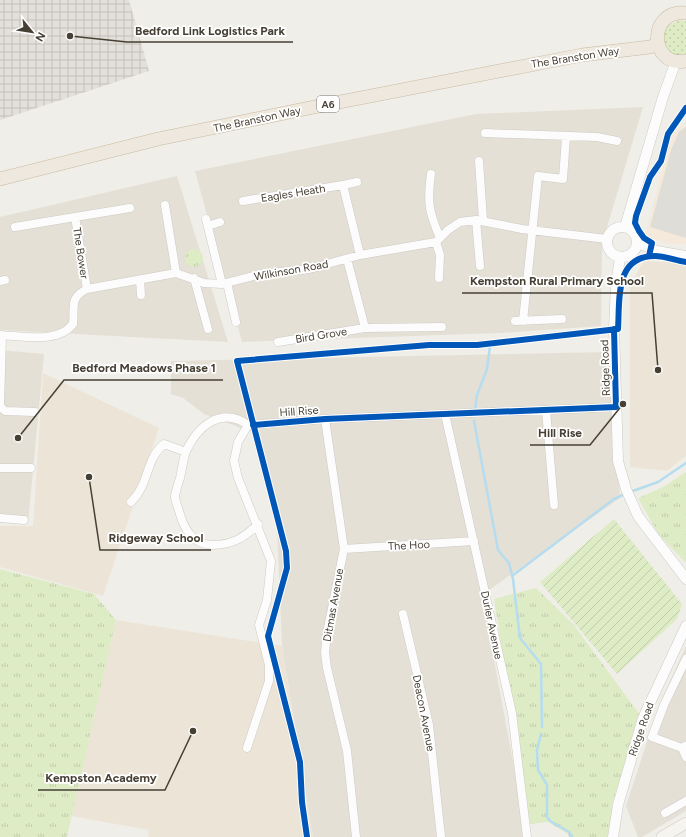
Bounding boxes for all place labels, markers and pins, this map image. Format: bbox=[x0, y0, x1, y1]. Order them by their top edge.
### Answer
callout: Bedford Link Logistics Park bbox=[127, 18, 293, 42]
callout: Kempston Rural Primary School bbox=[462, 269, 652, 293]
callout: Bedford Meadows Phase 1 bbox=[64, 356, 223, 380]
callout: Hill Rise bbox=[530, 421, 590, 445]
callout: Ridgeway School bbox=[100, 526, 211, 550]
callout: Kempston Academy bbox=[38, 766, 165, 790]

